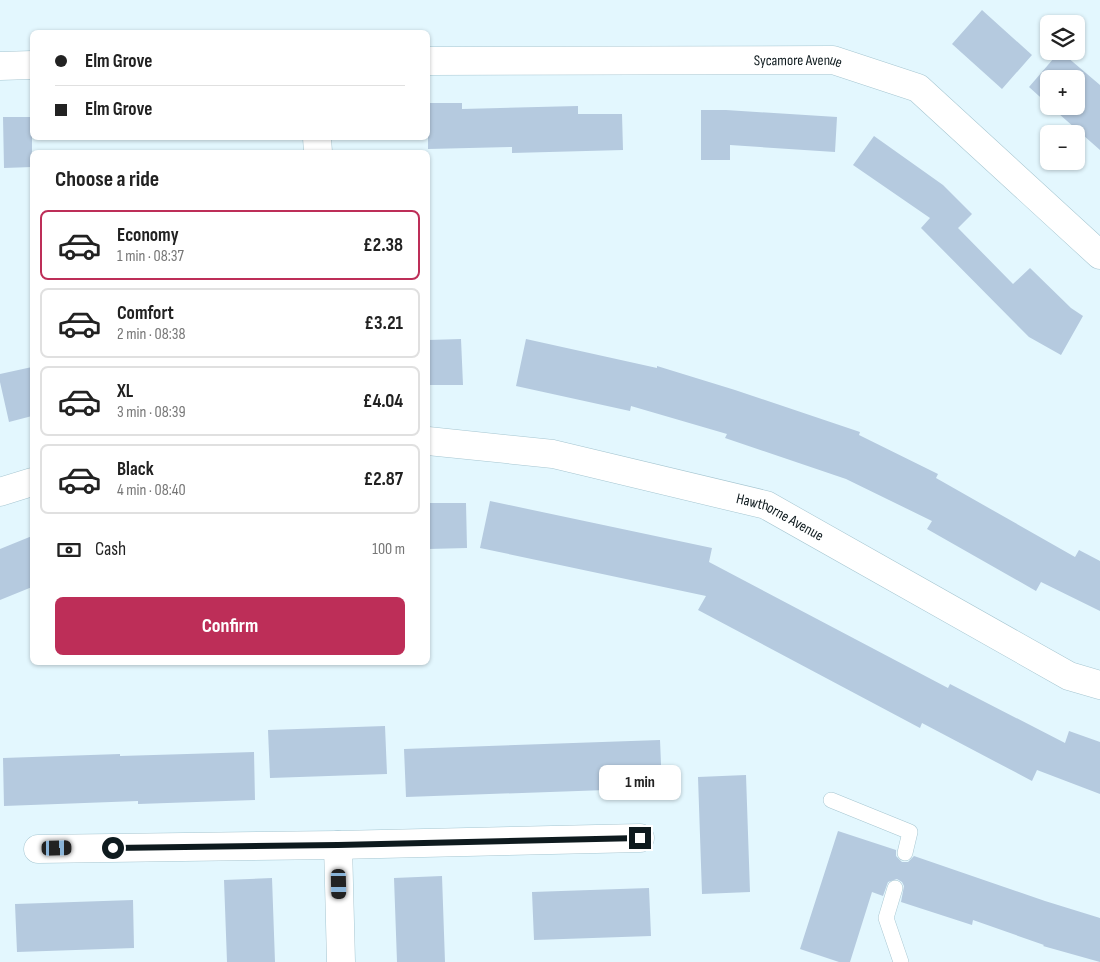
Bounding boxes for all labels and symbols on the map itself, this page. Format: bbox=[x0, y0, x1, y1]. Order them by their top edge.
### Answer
street label: Sycamore Avenue bbox=[754, 50, 845, 72]
street label: Hawthorne Avenue bbox=[735, 489, 827, 545]
callout: 1 min bbox=[599, 766, 681, 800]
route end bbox=[629, 827, 651, 849]
route start bbox=[102, 837, 124, 859]
car bbox=[41, 840, 72, 856]
car bbox=[331, 869, 346, 899]

